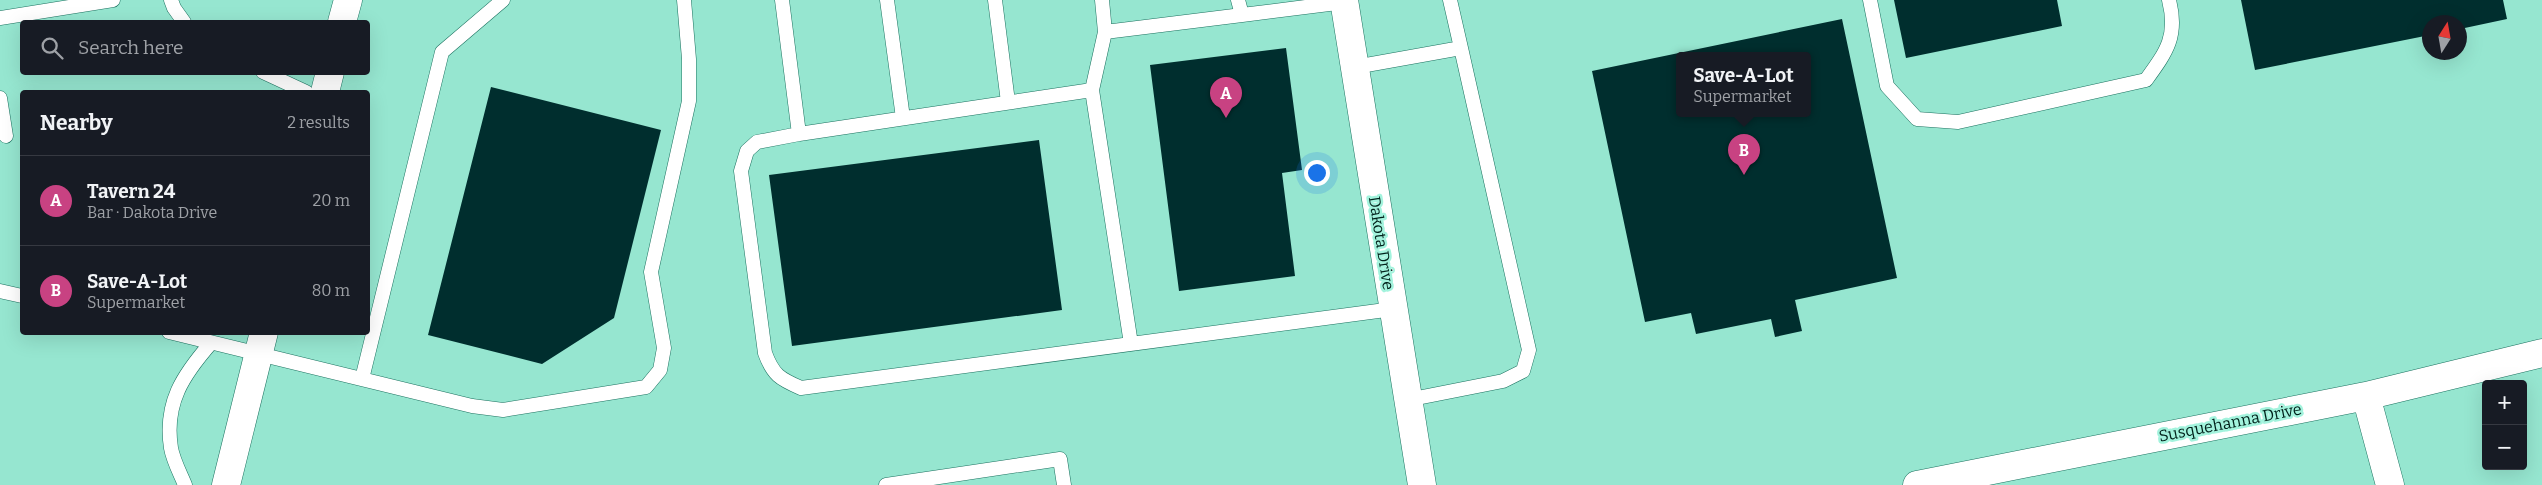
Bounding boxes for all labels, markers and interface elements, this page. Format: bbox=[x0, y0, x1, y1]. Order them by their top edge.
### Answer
north arrow bbox=[2422, 15, 2467, 60]
search box bbox=[20, 20, 370, 75]
icon: search bbox=[38, 34, 66, 62]
text: Search here bbox=[78, 36, 183, 59]
popup bbox=[1676, 52, 1811, 117]
text: Save-A-Lot bbox=[1693, 64, 1794, 87]
pin: A bbox=[1210, 77, 1242, 118]
text: Supermarket bbox=[1693, 87, 1792, 106]
text: Nearby bbox=[40, 110, 113, 136]
text: 2 results bbox=[287, 113, 350, 132]
pin: B bbox=[1728, 134, 1760, 175]
your location bbox=[1304, 160, 1330, 186]
text: Tavern 24 bbox=[87, 180, 175, 203]
text: A bbox=[50, 191, 62, 210]
text: 20 m bbox=[313, 191, 350, 210]
street label: Dakota Drive bbox=[1365, 195, 1398, 291]
text: Bar · Dakota Drive bbox=[87, 203, 217, 222]
text: Save-A-Lot bbox=[87, 270, 187, 293]
text: B bbox=[51, 281, 61, 300]
text: 80 m bbox=[312, 281, 350, 300]
text: Supermarket bbox=[87, 293, 185, 312]
map controls bbox=[2482, 380, 2527, 470]
button: + bbox=[2482, 380, 2527, 425]
street label: Susquehanna Drive bbox=[2157, 399, 2303, 446]
button: − bbox=[2482, 425, 2527, 470]

